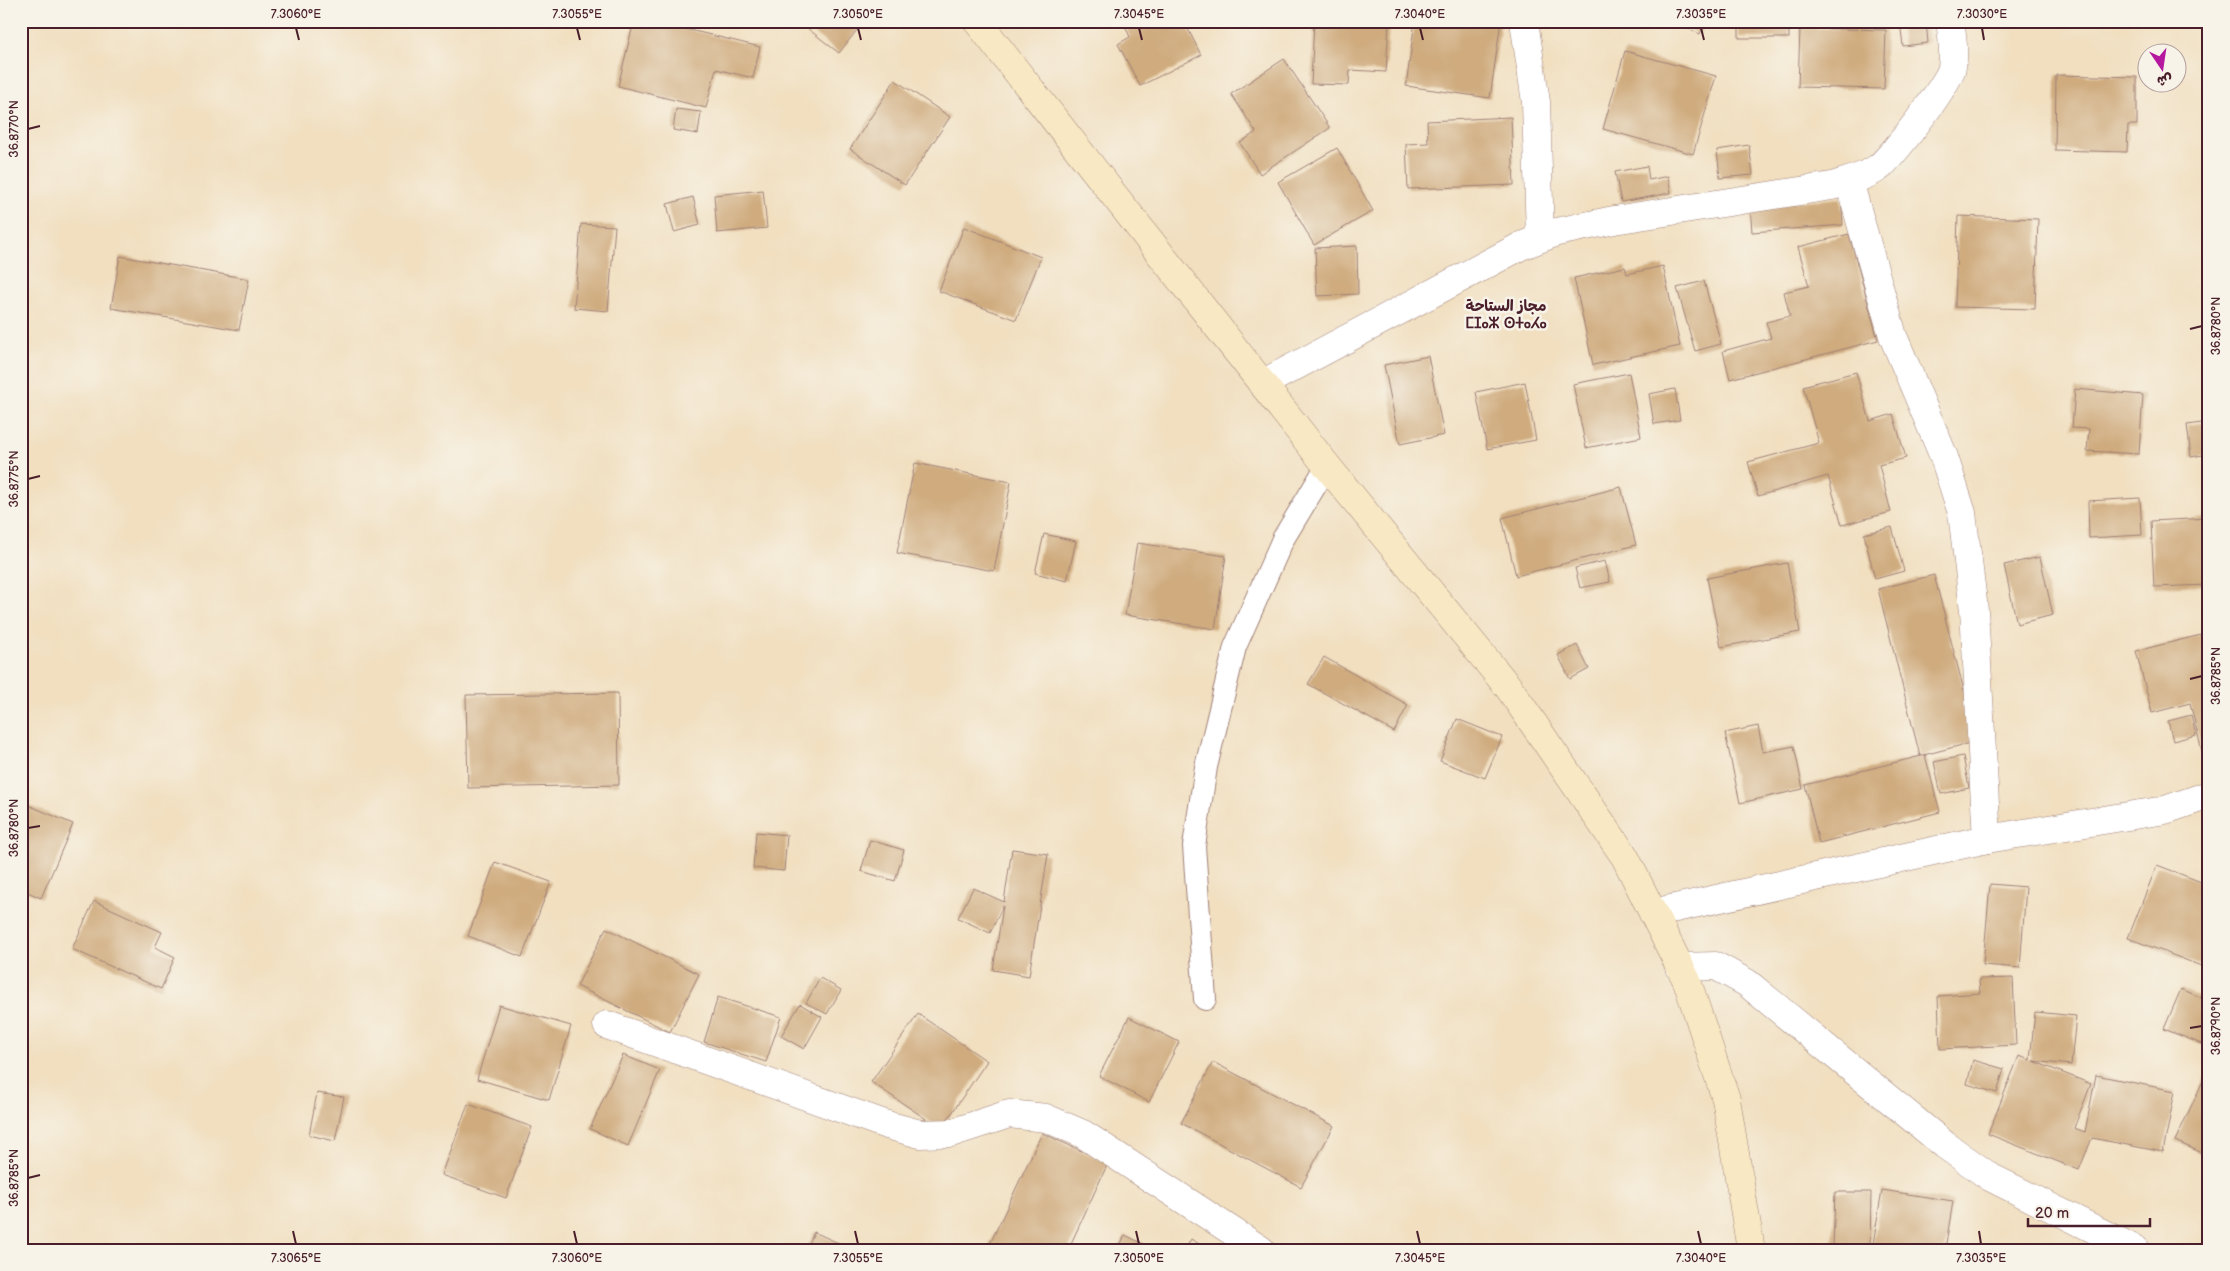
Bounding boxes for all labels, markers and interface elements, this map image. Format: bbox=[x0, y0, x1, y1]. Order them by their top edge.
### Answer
text: 7.3060°E bbox=[271, 7, 321, 22]
text: 7.3055°E bbox=[552, 7, 602, 22]
text: 7.3050°E bbox=[833, 7, 883, 22]
text: 7.3045°E bbox=[1114, 7, 1164, 22]
text: 7.3040°E bbox=[1395, 7, 1445, 22]
text: 7.3035°E bbox=[1676, 7, 1726, 22]
text: 7.3030°E bbox=[1957, 7, 2007, 22]
north arrow bbox=[2138, 42, 2188, 92]
text: ش bbox=[2155, 70, 2174, 90]
text: 36.8770°N bbox=[7, 100, 22, 158]
district label: مجاز الستاحة ⵎⵊⴰⵣ ⵙⵜⴰⵃⴰ bbox=[1465, 297, 1547, 333]
text: 36.8780°N bbox=[2209, 297, 2224, 355]
text: 36.8775°N bbox=[7, 450, 22, 508]
text: 36.8785°N bbox=[2209, 647, 2224, 705]
text: 36.8780°N bbox=[7, 799, 22, 857]
text: 36.8790°N bbox=[2209, 997, 2224, 1055]
text: 36.8785°N bbox=[7, 1149, 22, 1207]
scale bar bbox=[2028, 1196, 2150, 1228]
text: 20 m bbox=[2035, 1204, 2069, 1223]
text: 7.3065°E bbox=[271, 1251, 321, 1266]
text: 7.3060°E bbox=[552, 1251, 602, 1266]
text: 7.3055°E bbox=[833, 1251, 883, 1266]
text: 7.3050°E bbox=[1114, 1251, 1164, 1266]
text: 7.3045°E bbox=[1395, 1251, 1445, 1266]
text: 7.3040°E bbox=[1676, 1251, 1726, 1266]
text: 7.3035°E bbox=[1956, 1251, 2006, 1266]

